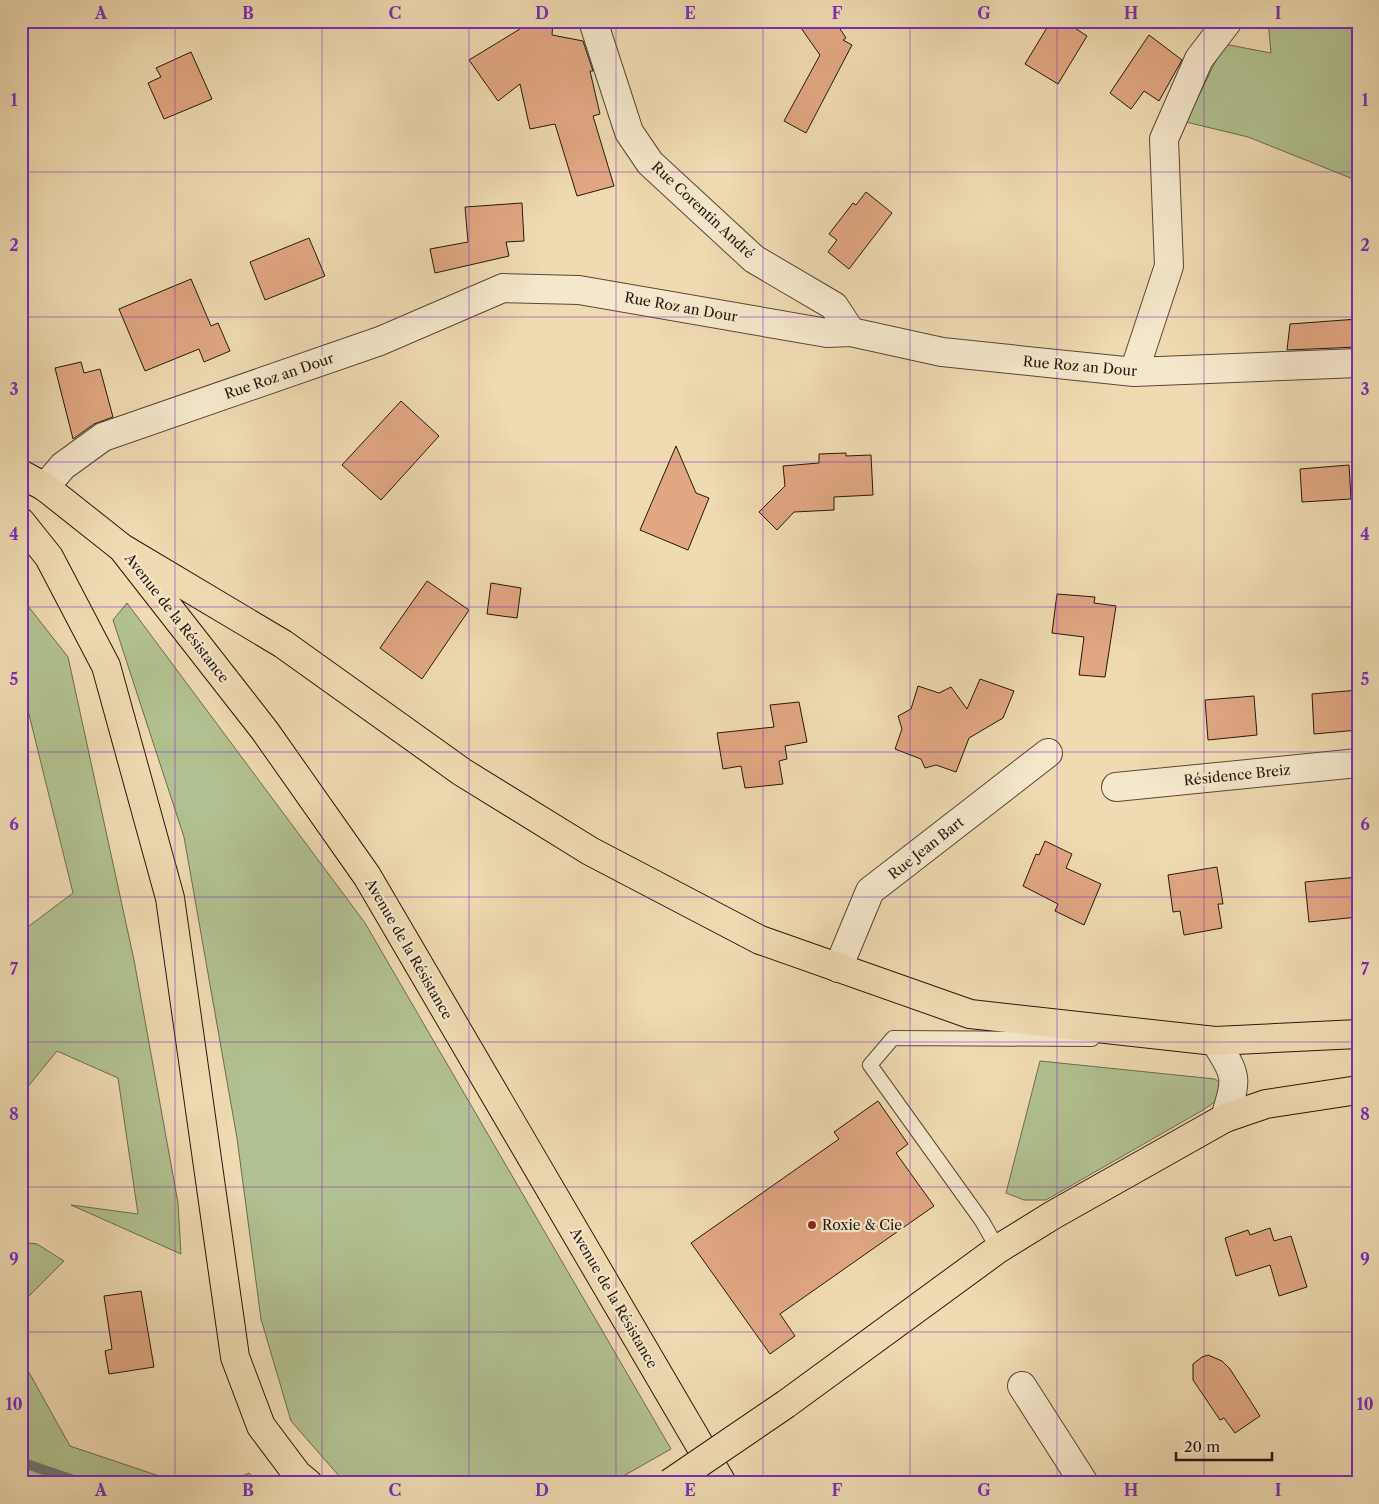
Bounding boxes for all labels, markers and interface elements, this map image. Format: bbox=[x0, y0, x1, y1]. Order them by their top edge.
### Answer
text: A bbox=[94, 3, 108, 23]
text: B bbox=[242, 3, 254, 23]
text: C bbox=[389, 3, 401, 23]
text: D bbox=[535, 3, 549, 23]
text: E bbox=[684, 3, 696, 23]
text: F bbox=[832, 3, 843, 23]
text: G bbox=[977, 3, 991, 23]
text: H bbox=[1124, 3, 1138, 23]
text: I bbox=[1275, 3, 1282, 23]
text: 1 bbox=[10, 90, 18, 110]
text: 1 bbox=[1361, 90, 1369, 110]
street label: Rue Corentin André bbox=[648, 158, 758, 263]
text: 2 bbox=[9, 235, 19, 255]
text: 2 bbox=[1360, 235, 1370, 255]
street label: Rue Roz an Dour bbox=[623, 288, 739, 326]
street label: Rue Roz an Dour bbox=[222, 349, 336, 403]
street label: Rue Roz an Dour bbox=[1022, 352, 1138, 380]
text: 3 bbox=[9, 379, 19, 399]
text: 3 bbox=[1360, 379, 1370, 399]
text: 4 bbox=[9, 524, 19, 544]
text: 4 bbox=[1360, 524, 1370, 544]
street label: Avenue de la Résistance bbox=[120, 549, 233, 686]
text: 5 bbox=[10, 669, 19, 689]
text: 5 bbox=[1361, 669, 1370, 689]
street label: Résidence Breiz bbox=[1183, 760, 1291, 790]
street label: Rue Jean Bart bbox=[885, 813, 967, 883]
text: 6 bbox=[9, 814, 19, 834]
text: 6 bbox=[1360, 814, 1370, 834]
street label: Avenue de la Résistance bbox=[361, 875, 457, 1023]
text: 7 bbox=[10, 959, 19, 979]
text: 7 bbox=[1361, 959, 1370, 979]
text: 8 bbox=[9, 1104, 19, 1124]
text: 8 bbox=[1360, 1104, 1370, 1124]
place label: Roxie & Cie bbox=[822, 1216, 902, 1234]
marker: Roxie & Cie bbox=[806, 1219, 818, 1231]
street label: Avenue de la Résistance bbox=[566, 1224, 662, 1372]
text: 9 bbox=[9, 1249, 19, 1269]
text: 9 bbox=[1360, 1249, 1370, 1269]
text: 10 bbox=[5, 1394, 23, 1414]
text: 10 bbox=[1356, 1394, 1374, 1414]
scale bar bbox=[1176, 1429, 1273, 1461]
text: 20 m bbox=[1184, 1437, 1220, 1456]
text: A bbox=[94, 1480, 108, 1500]
text: B bbox=[242, 1480, 254, 1500]
text: C bbox=[389, 1480, 401, 1500]
text: D bbox=[535, 1480, 549, 1500]
text: E bbox=[684, 1480, 696, 1500]
text: F bbox=[832, 1480, 843, 1500]
text: G bbox=[977, 1480, 991, 1500]
text: H bbox=[1124, 1480, 1138, 1500]
text: I bbox=[1275, 1480, 1282, 1500]

